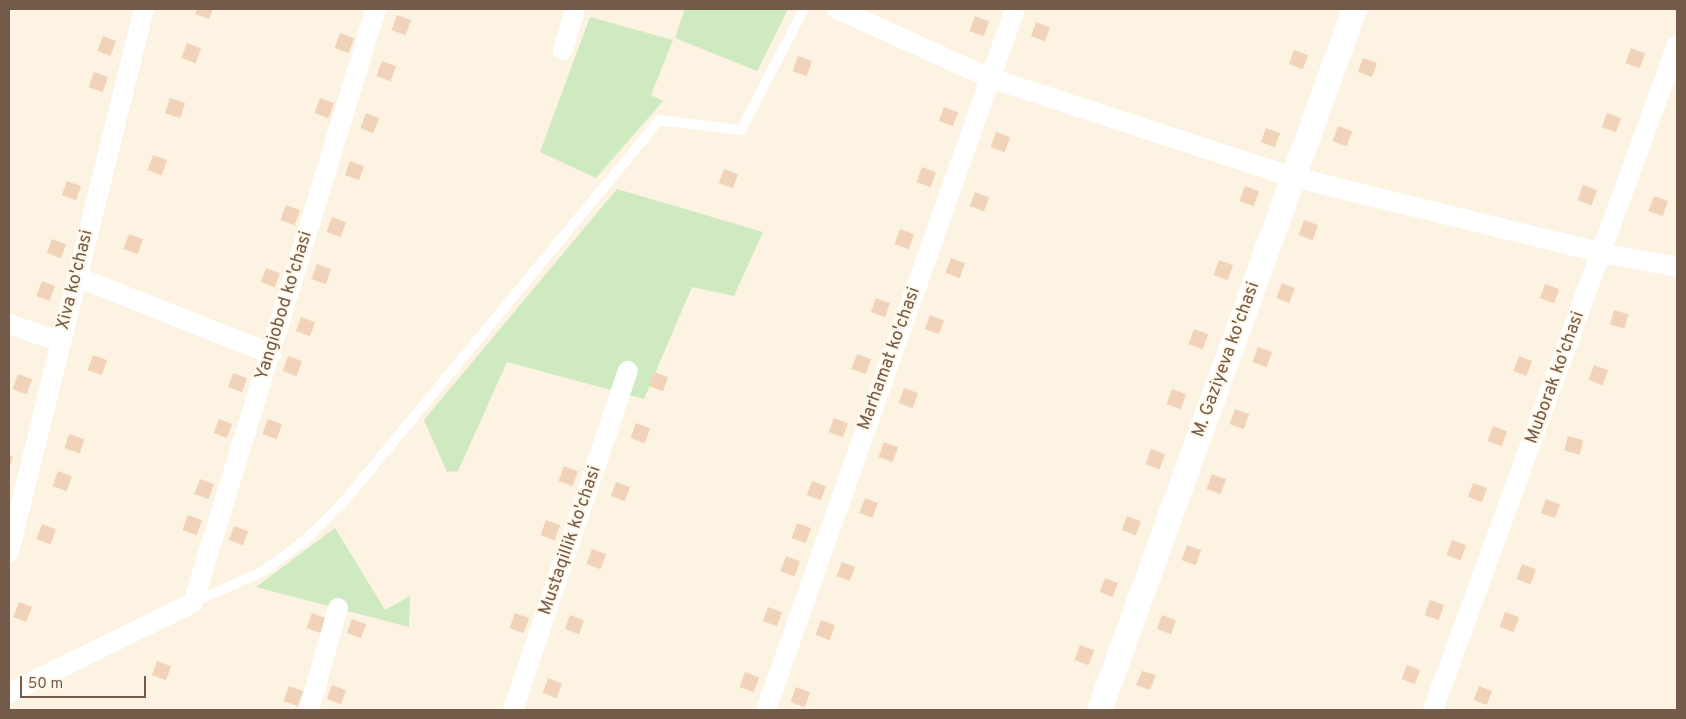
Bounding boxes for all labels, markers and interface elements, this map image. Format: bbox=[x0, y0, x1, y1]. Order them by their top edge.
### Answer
street label: Xiva ko'chasi bbox=[53, 228, 99, 332]
street label: Yangiobod ko'chasi bbox=[252, 229, 318, 383]
street label: M. Gaziyeva ko'chasi bbox=[1189, 279, 1265, 441]
street label: Marhamat ko'chasi bbox=[854, 285, 926, 433]
street label: Muborak ko'chasi bbox=[1522, 309, 1590, 447]
street label: Mustaqillik ko'chasi bbox=[535, 464, 607, 618]
scale bar bbox=[22, 666, 149, 698]
text: 50 m bbox=[28, 675, 63, 694]

